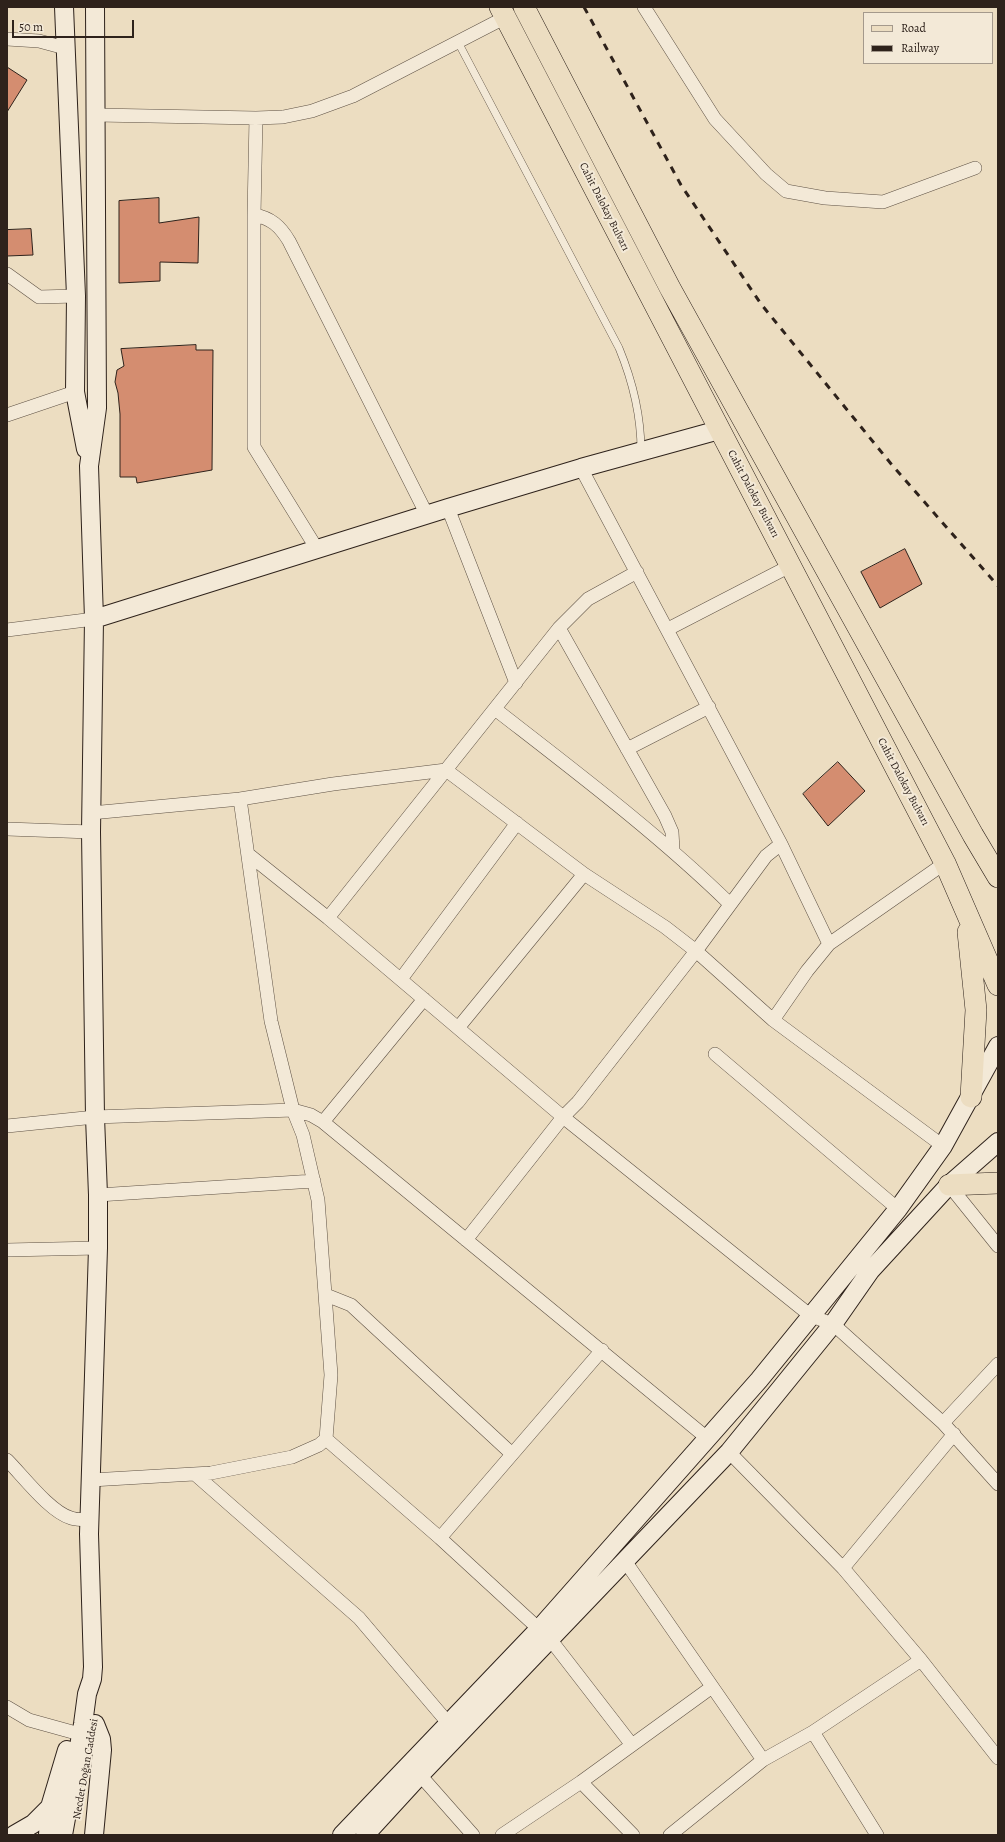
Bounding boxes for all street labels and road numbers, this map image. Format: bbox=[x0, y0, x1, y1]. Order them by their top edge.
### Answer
street label: Cahit Dalokay Bulvarı bbox=[576, 161, 632, 253]
street label: Cahit Dalokay Bulvarı bbox=[724, 448, 782, 540]
street label: Cahit Dalokay Bulvarı bbox=[874, 736, 932, 828]
street label: Necdet Doğan Caddesi bbox=[71, 1718, 101, 1820]

